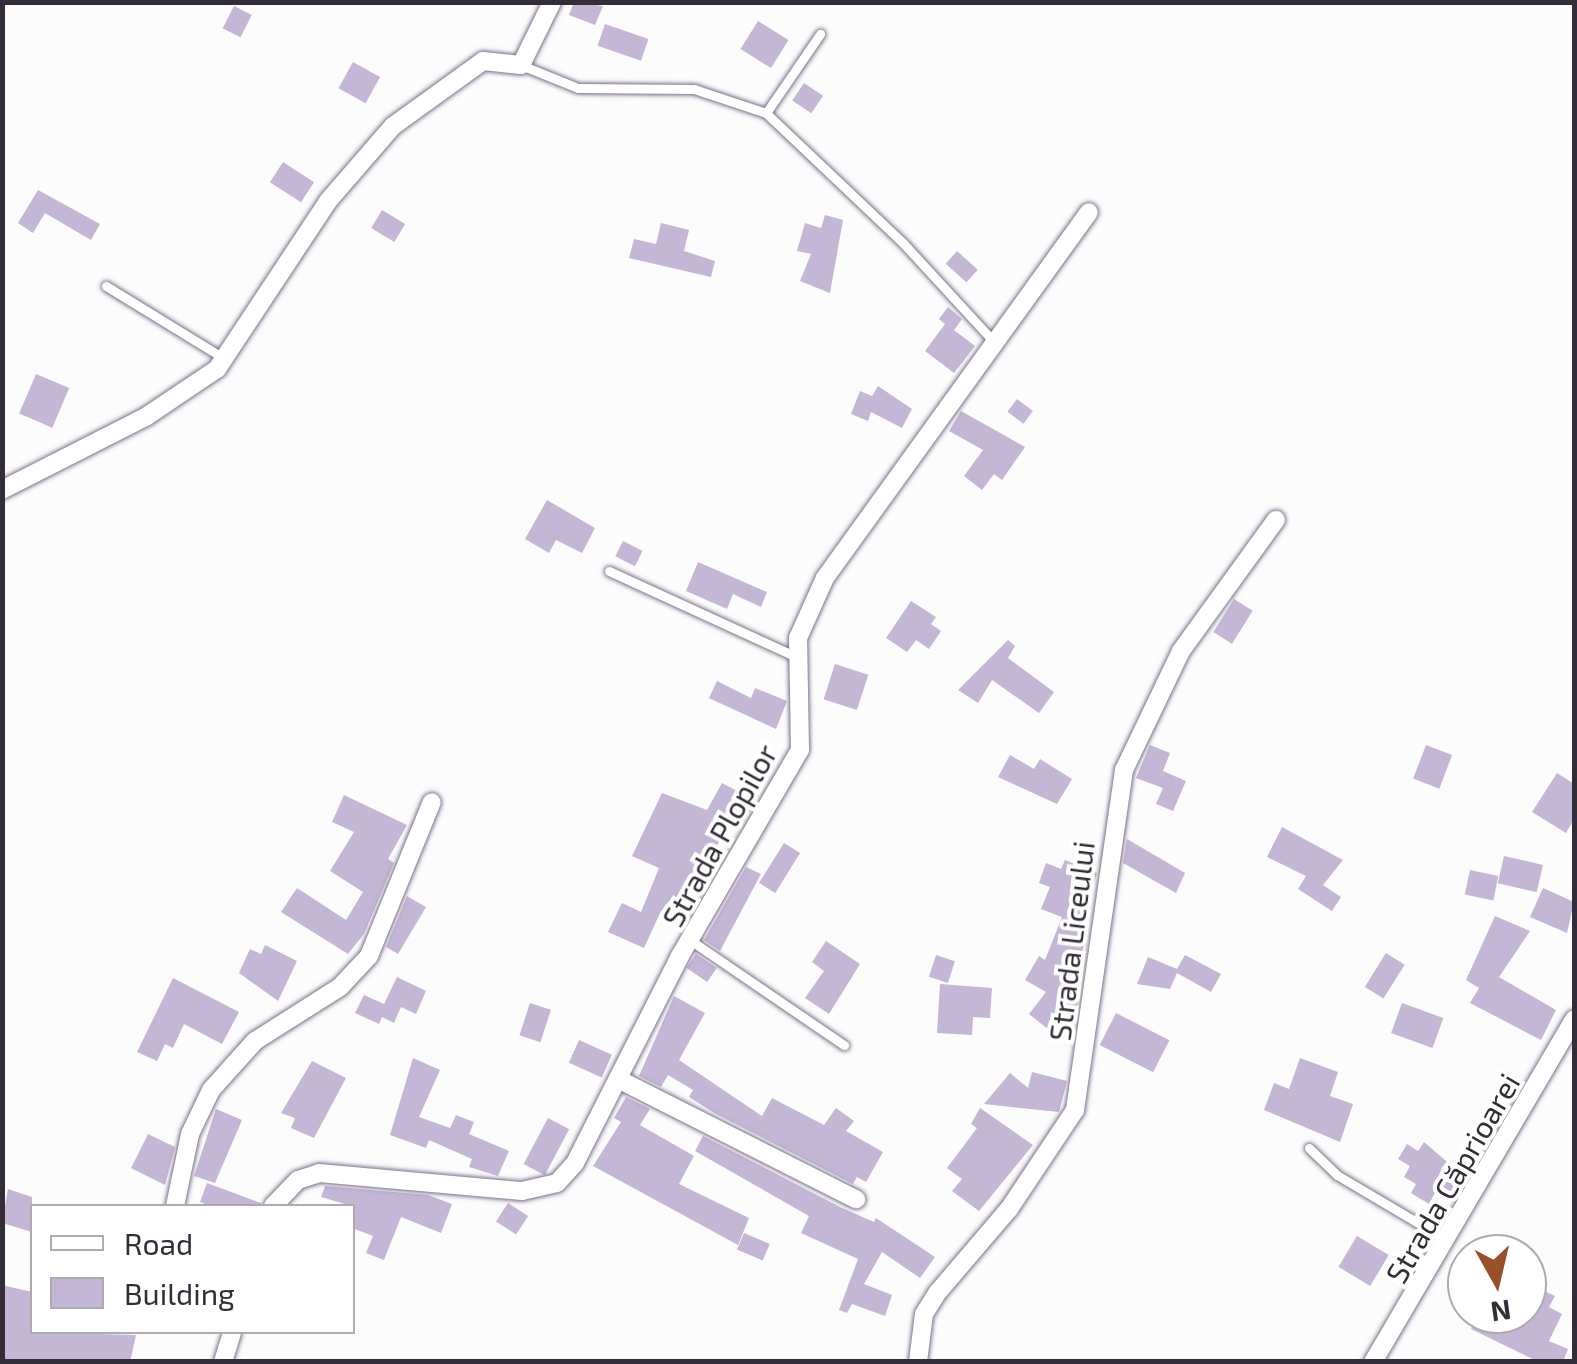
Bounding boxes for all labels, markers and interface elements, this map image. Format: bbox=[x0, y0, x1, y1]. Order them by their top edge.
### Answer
street label: Strada Plopilor bbox=[654, 737, 784, 933]
street label: Strada Liceului bbox=[1041, 839, 1101, 1043]
street label: Strada Căprioarei bbox=[1377, 1067, 1527, 1289]
legend bbox=[30, 1204, 355, 1334]
text: Road bbox=[124, 1225, 193, 1261]
north arrow bbox=[1447, 1234, 1547, 1334]
text: Building bbox=[124, 1275, 235, 1311]
text: N bbox=[1489, 1293, 1513, 1330]

